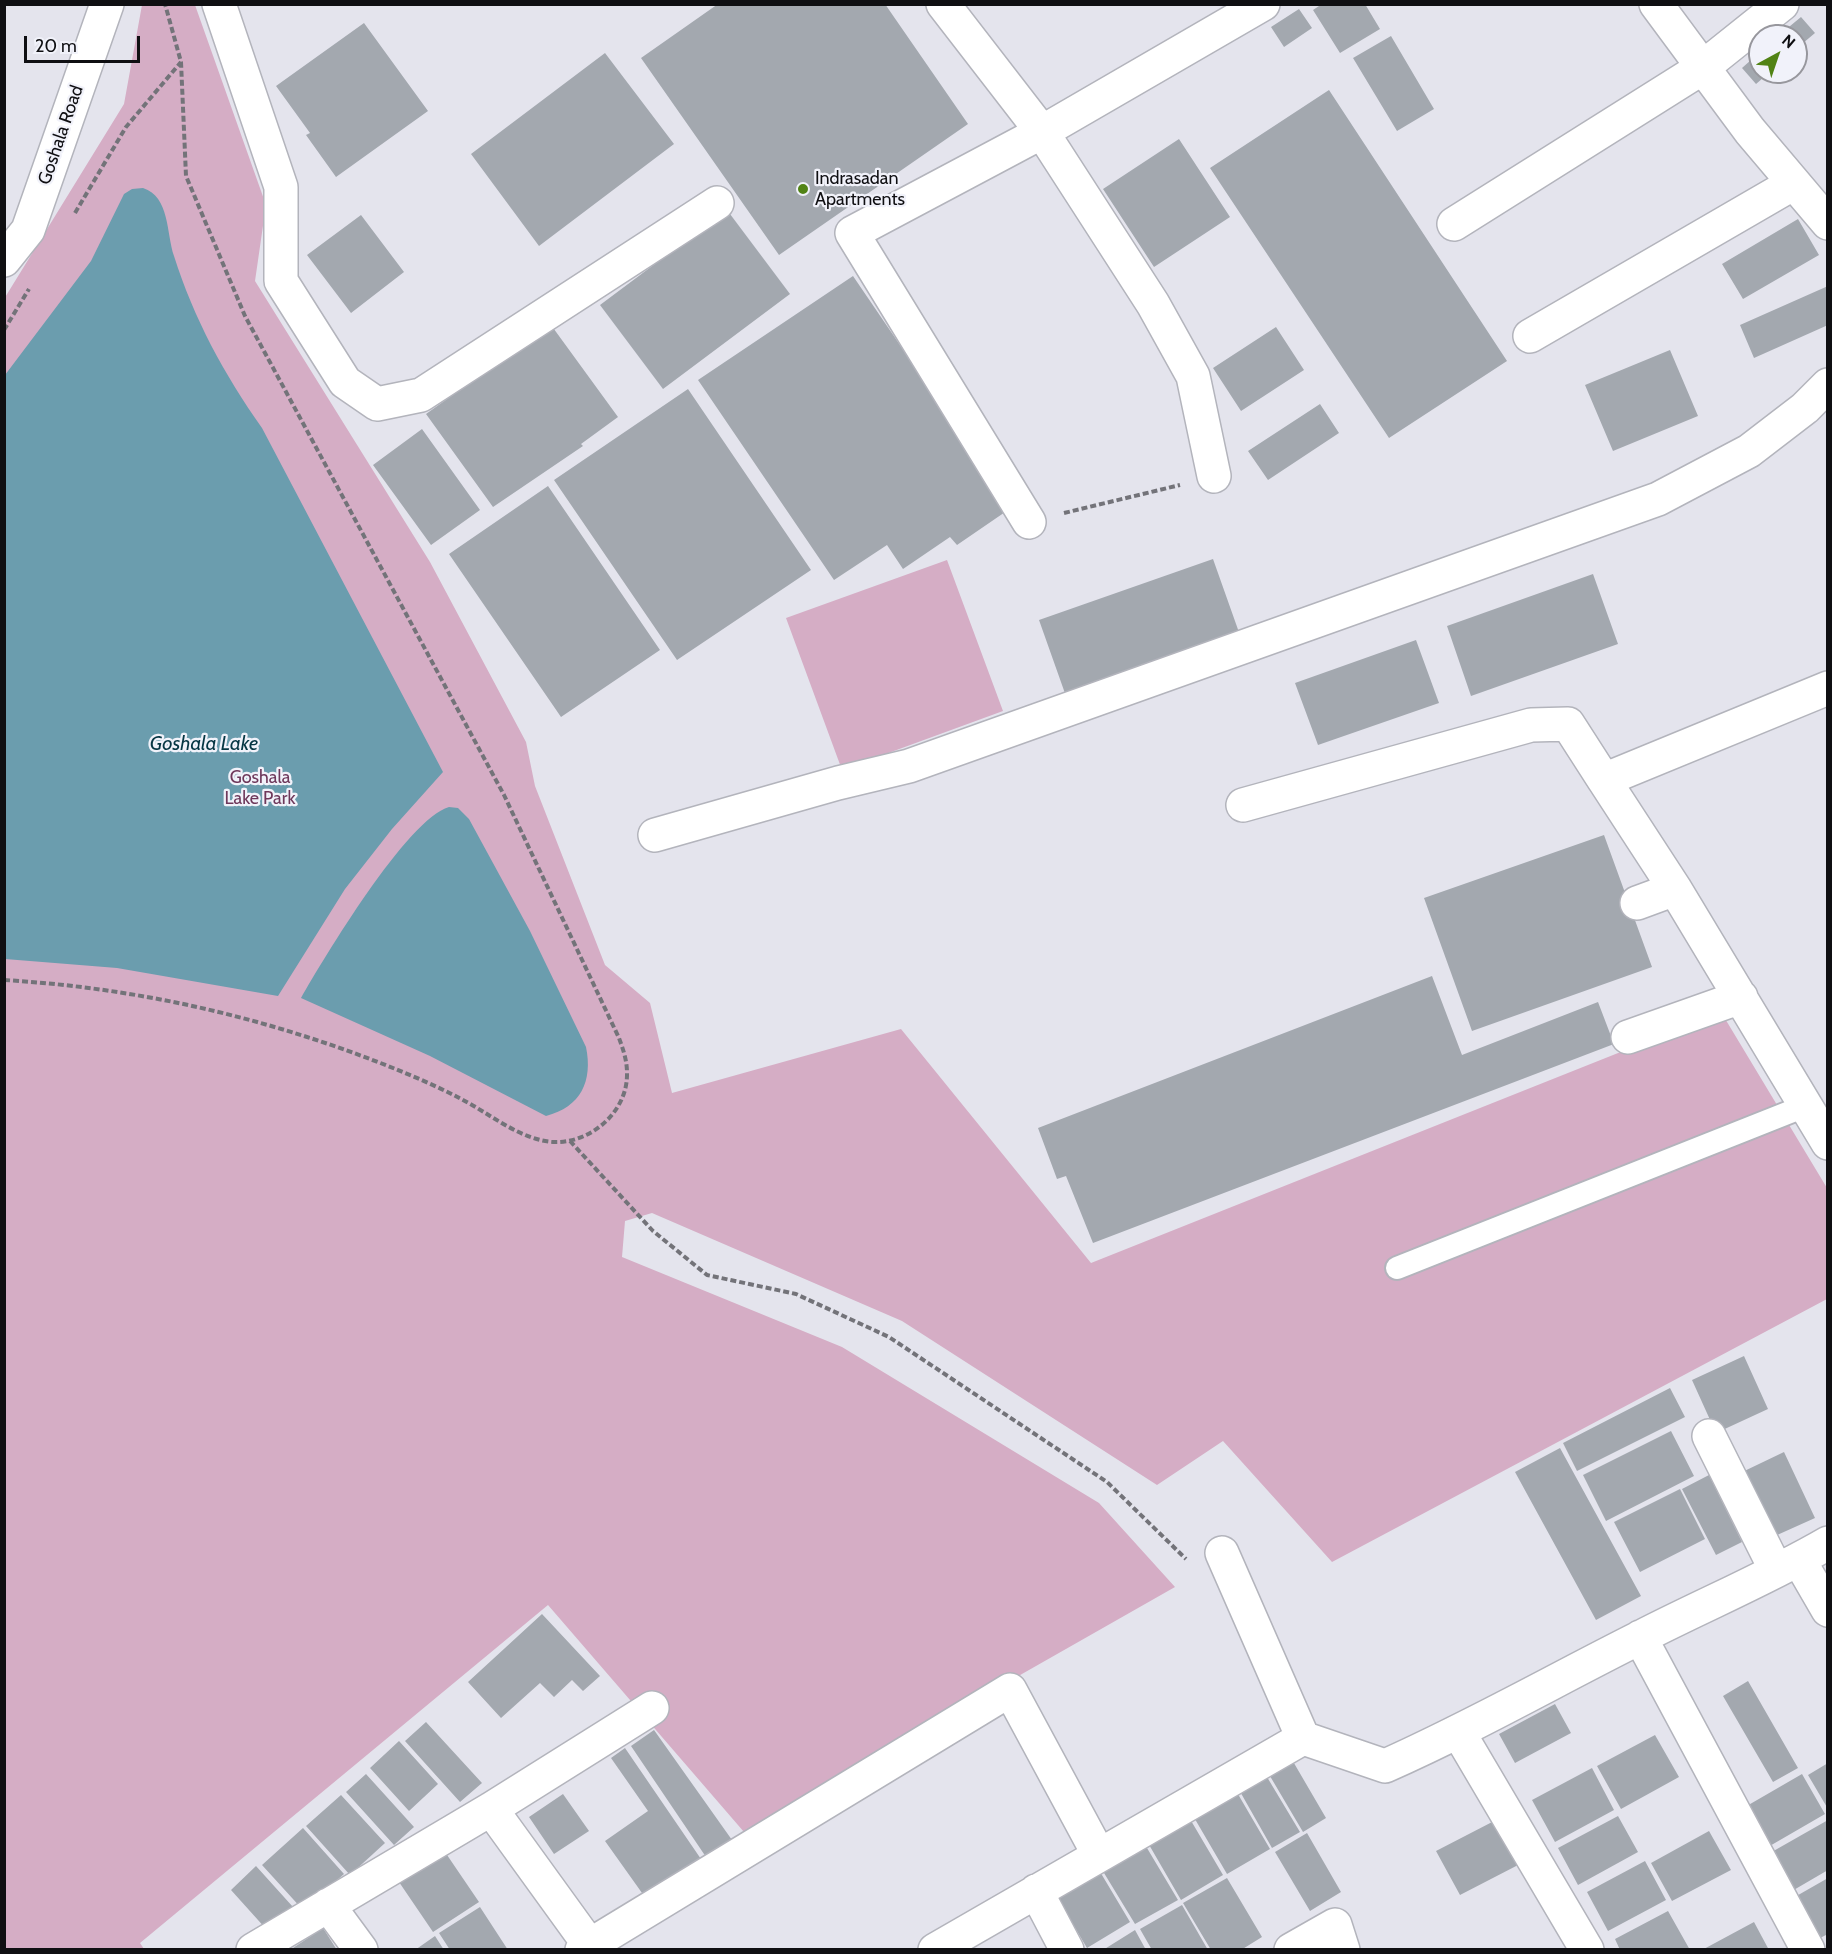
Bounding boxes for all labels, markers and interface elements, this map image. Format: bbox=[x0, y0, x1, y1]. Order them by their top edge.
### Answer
scale bar bbox=[27, 24, 142, 62]
north arrow bbox=[1748, 24, 1808, 84]
text: N bbox=[1778, 30, 1799, 52]
text: 20 m bbox=[35, 35, 77, 57]
street label: Goshala Road bbox=[34, 82, 88, 188]
place label: Indrasadan Apartments bbox=[815, 168, 905, 210]
marker: Indrasadan Apartments bbox=[796, 182, 810, 196]
water label: Goshala Lake bbox=[150, 732, 258, 756]
park label: Goshala Lake Park bbox=[224, 767, 296, 810]

